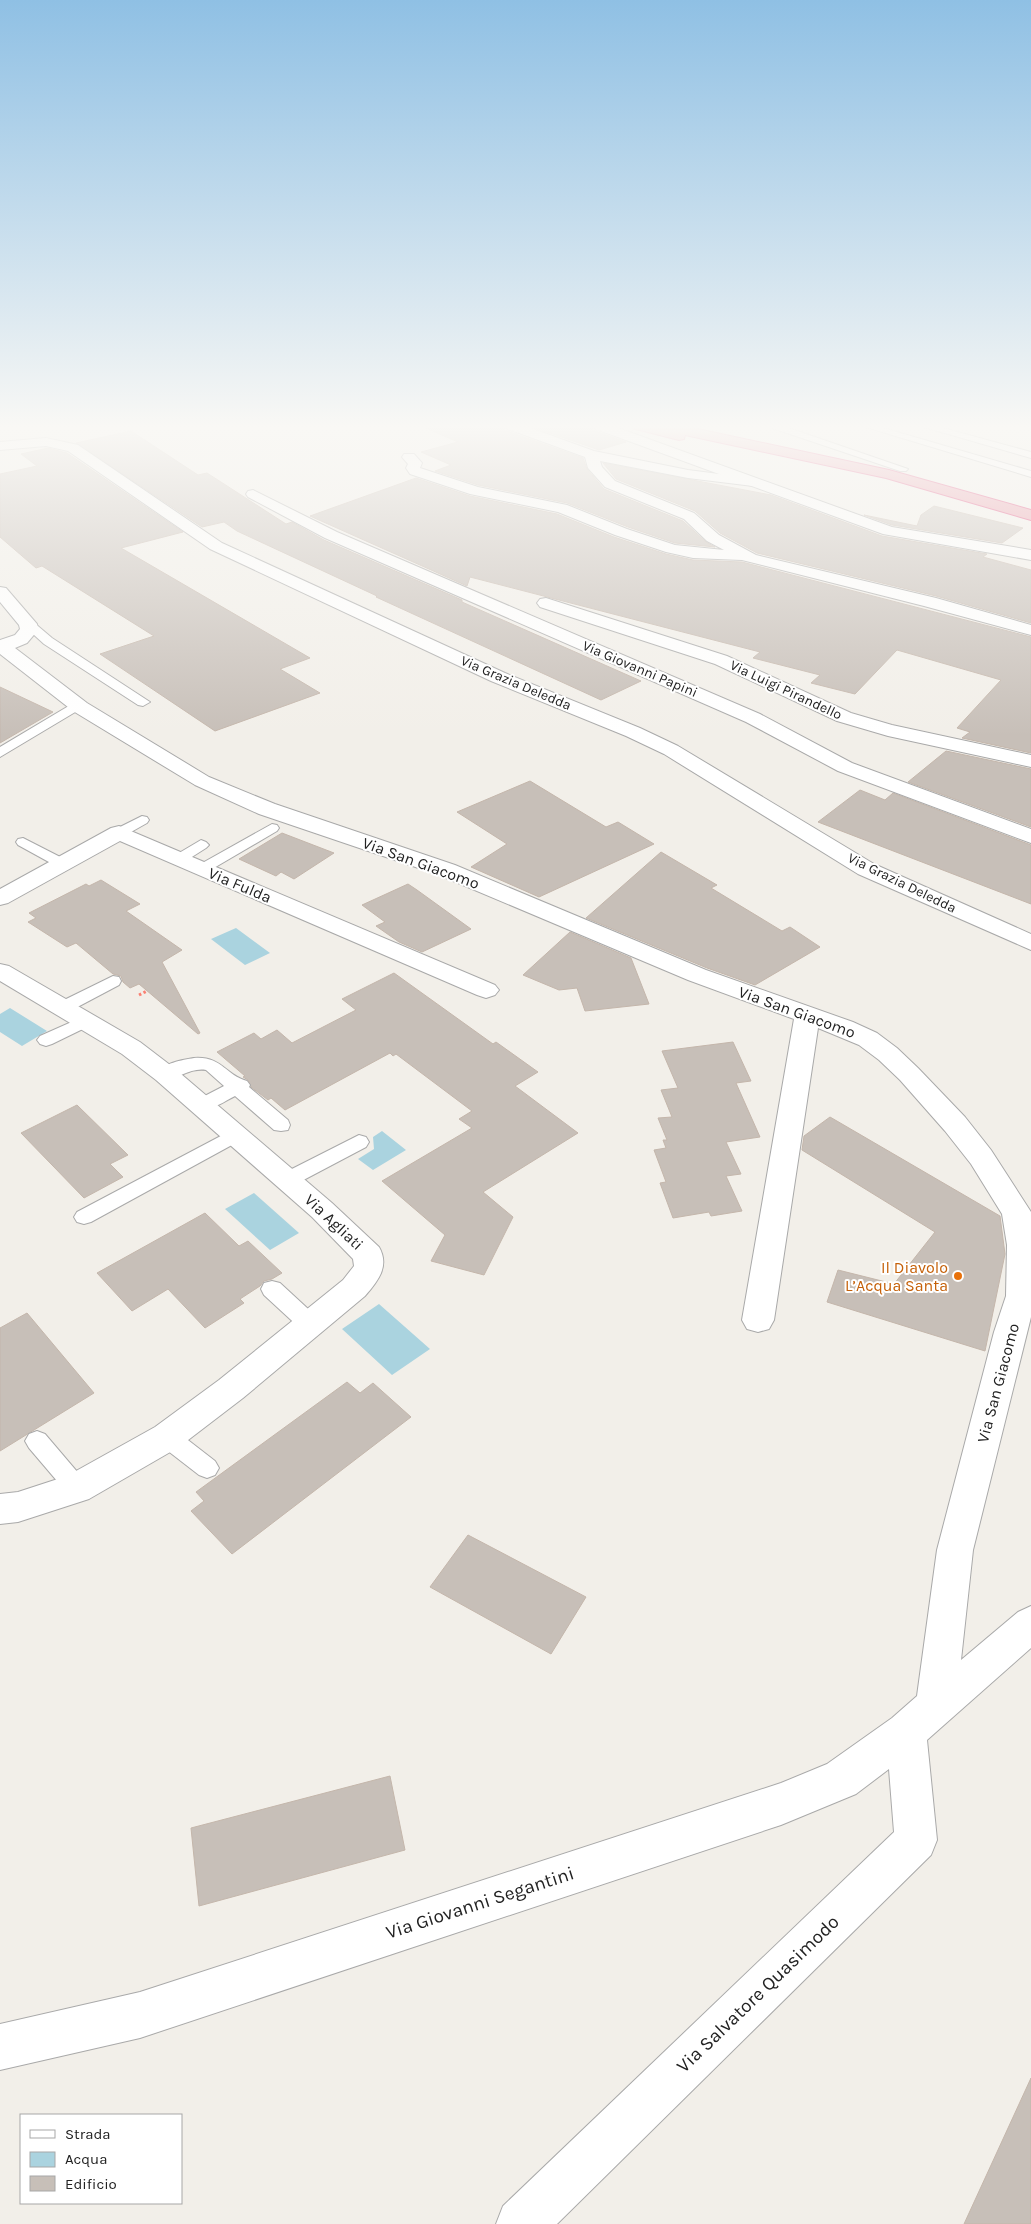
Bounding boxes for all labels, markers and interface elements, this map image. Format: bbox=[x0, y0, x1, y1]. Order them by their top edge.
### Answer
street label: Via Giovanni Papini bbox=[580, 637, 700, 701]
street label: Via Grazia Deledda bbox=[458, 652, 574, 714]
street label: Via Luigi Pirandello bbox=[727, 657, 845, 723]
street label: Via San Giacomo bbox=[360, 833, 482, 893]
street label: Via Grazia Deledda bbox=[845, 849, 959, 917]
street label: Via Fulda bbox=[206, 863, 274, 907]
street label: Via San Giacomo bbox=[736, 982, 858, 1042]
street label: Via Agliati bbox=[301, 1190, 367, 1254]
place label: Il Diavolo L’Acqua Santa bbox=[845, 1258, 948, 1295]
marker: Il Diavolo L’Acqua Santa bbox=[952, 1270, 964, 1282]
street label: Via San Giacomo bbox=[973, 1321, 1023, 1445]
street label: Via Giovanni Segantini bbox=[383, 1862, 577, 1944]
street label: Via Salvatore Quasimodo bbox=[672, 1911, 844, 2077]
legend bbox=[20, 2114, 182, 2204]
text: Strada bbox=[65, 2125, 111, 2143]
text: Acqua bbox=[65, 2150, 107, 2168]
text: Edificio bbox=[65, 2175, 117, 2193]

